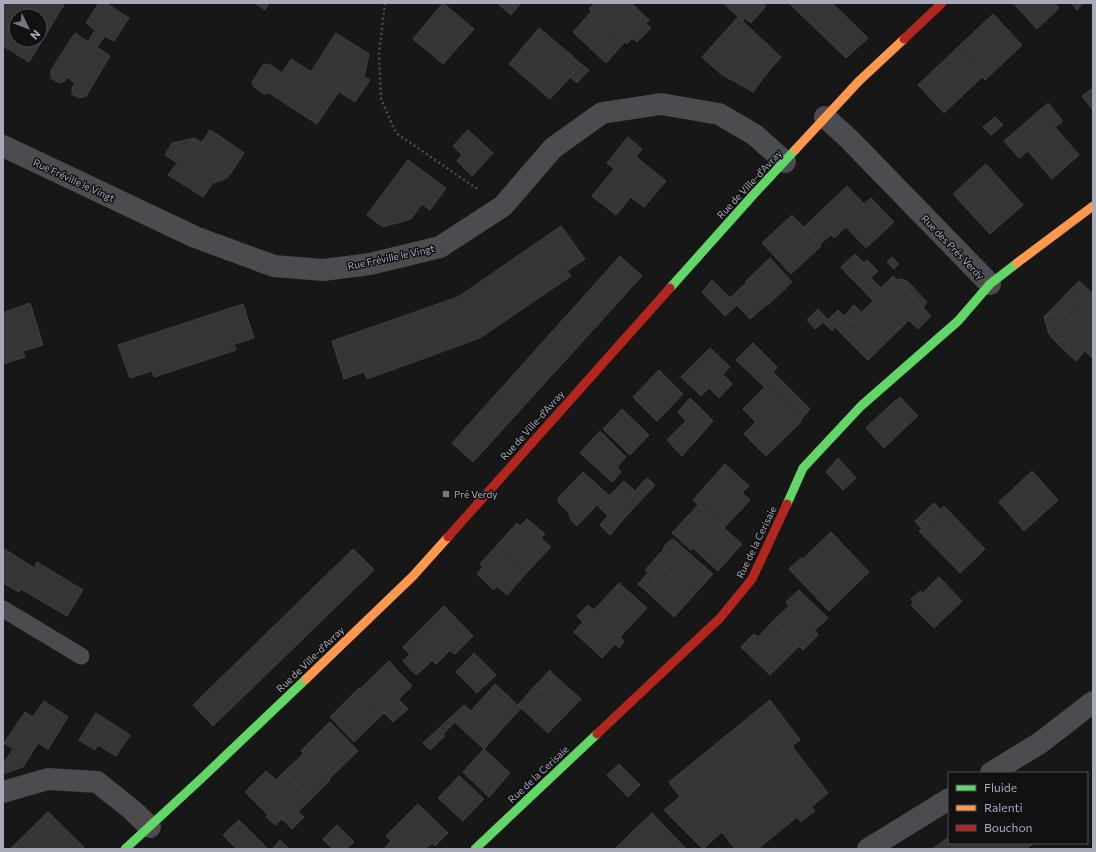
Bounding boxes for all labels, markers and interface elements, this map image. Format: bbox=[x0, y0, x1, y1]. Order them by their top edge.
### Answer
north arrow bbox=[8, 8, 48, 48]
text: N bbox=[28, 28, 43, 43]
street label: Rue de Ville-d'Avray bbox=[714, 147, 784, 221]
street label: Rue Fréville le Vingt bbox=[31, 156, 117, 204]
street label: Rue des Prés Verdy bbox=[919, 212, 987, 282]
street label: Rue Fréville le Vingt bbox=[347, 242, 435, 272]
street label: Rue de Ville-d'Avray bbox=[498, 388, 566, 462]
place label: Pré Verdy bbox=[454, 488, 498, 500]
marker: Pré Verdy bbox=[441, 489, 451, 499]
street label: Rue de la Cerisaie bbox=[733, 504, 779, 580]
street label: Rue de Ville-d'Avray bbox=[274, 624, 346, 694]
street label: Rue de la Cerisaie bbox=[505, 743, 571, 805]
legend bbox=[948, 772, 1088, 844]
text: Fluide bbox=[984, 780, 1017, 794]
text: Ralenti bbox=[984, 800, 1023, 814]
text: Bouchon bbox=[984, 820, 1032, 834]

